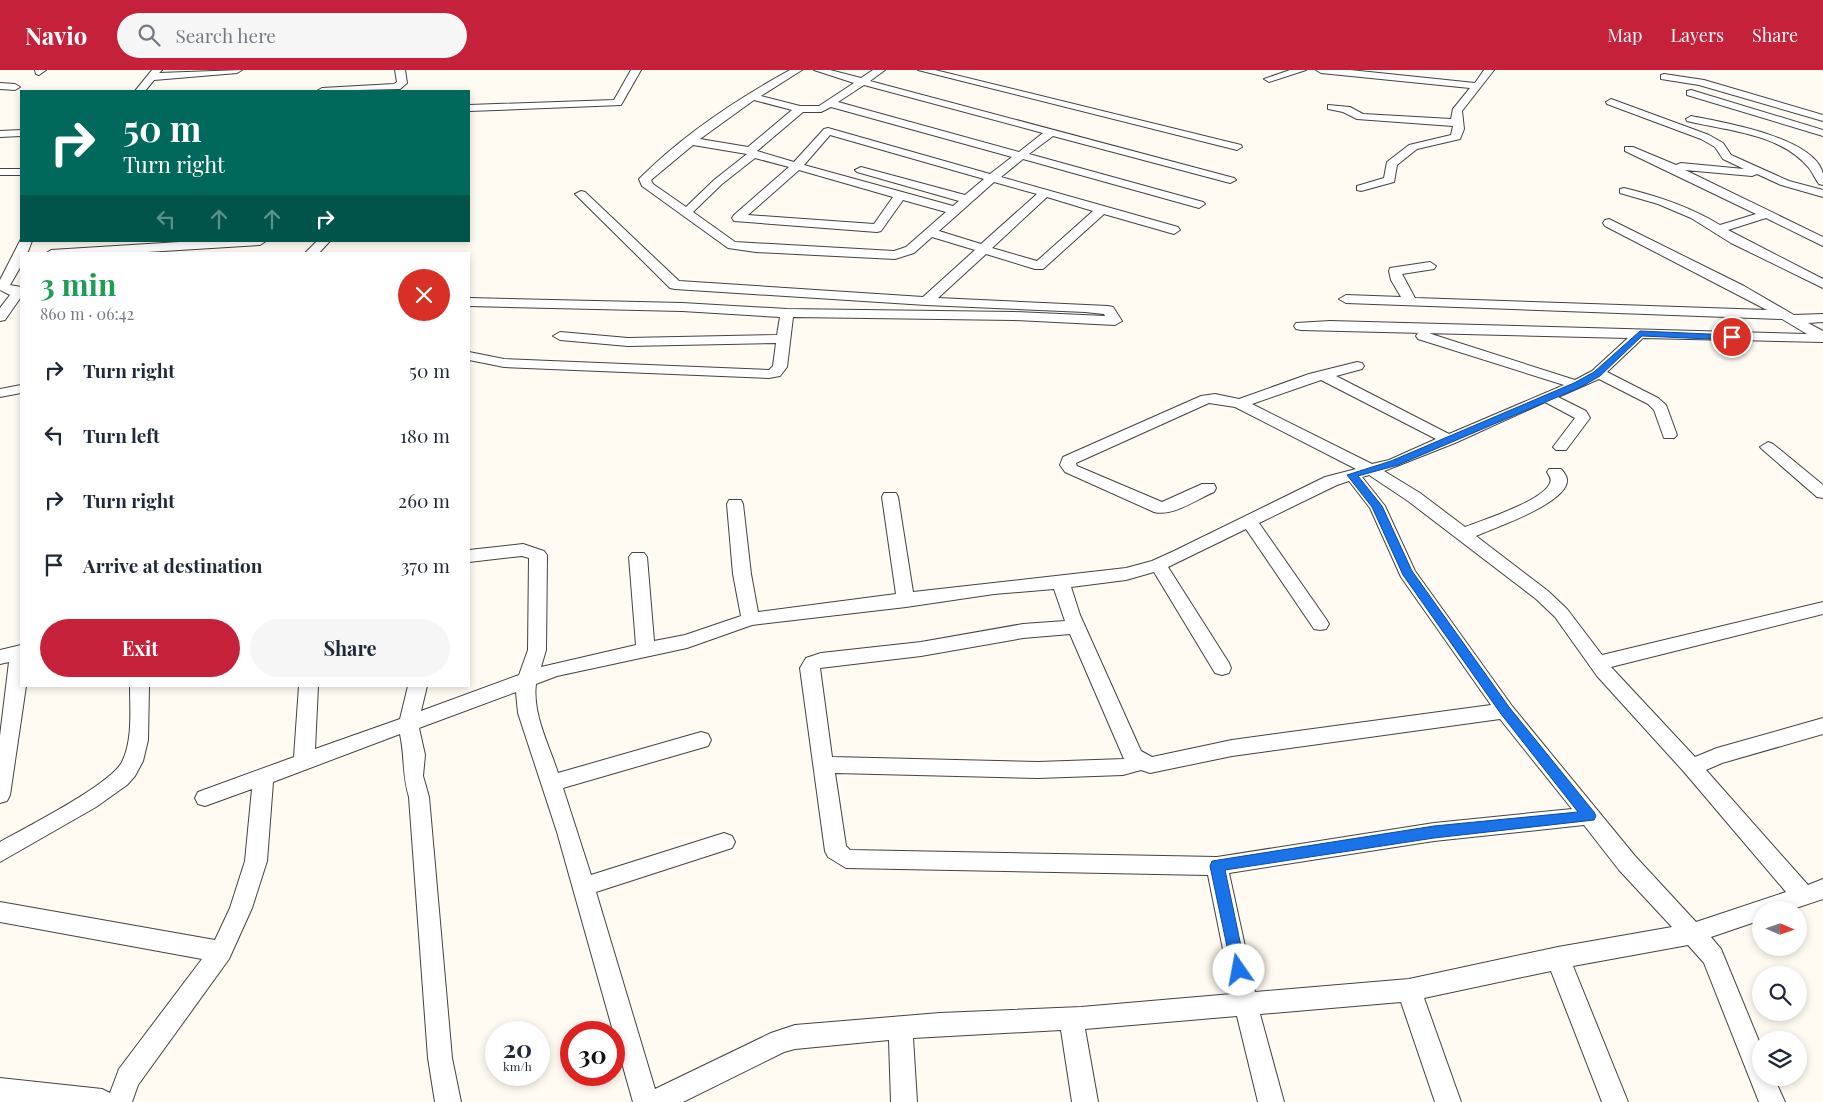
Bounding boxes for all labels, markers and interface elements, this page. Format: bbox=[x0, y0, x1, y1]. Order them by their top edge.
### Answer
search box bbox=[117, 13, 467, 58]
text: Navio bbox=[25, 19, 87, 51]
icon: search bbox=[135, 21, 163, 49]
text: Search here bbox=[175, 22, 276, 48]
text: Map bbox=[1607, 23, 1642, 47]
text: Layers bbox=[1670, 23, 1724, 47]
text: Share bbox=[1752, 23, 1798, 47]
text: 50 m bbox=[123, 104, 201, 151]
icon: right bbox=[40, 110, 105, 175]
text: Turn right bbox=[123, 149, 225, 179]
icon: left bbox=[152, 205, 180, 233]
icon: ahead bbox=[205, 205, 233, 233]
icon: ahead bbox=[258, 205, 286, 233]
icon: right bbox=[311, 205, 339, 233]
text: 3 min bbox=[40, 264, 116, 304]
button: close bbox=[398, 269, 450, 321]
text: 860 m · 06:42 bbox=[40, 303, 134, 324]
pin bbox=[1711, 316, 1753, 358]
icon: arrive bbox=[1718, 323, 1746, 351]
icon: right bbox=[40, 356, 68, 384]
text: Turn right bbox=[83, 357, 175, 383]
text: 50 m bbox=[409, 357, 450, 383]
icon: left bbox=[40, 421, 68, 449]
text: Turn left bbox=[83, 422, 160, 448]
text: 180 m bbox=[400, 422, 450, 448]
icon: right bbox=[40, 486, 68, 514]
text: Turn right bbox=[83, 487, 175, 513]
text: 260 m bbox=[398, 487, 450, 513]
icon: arrive bbox=[40, 551, 68, 579]
text: Arrive at destination bbox=[83, 552, 263, 578]
text: 370 m bbox=[401, 552, 450, 578]
button: Exit bbox=[40, 619, 240, 677]
button: Share bbox=[250, 619, 450, 677]
north arrow bbox=[1752, 901, 1808, 956]
map controls bbox=[1752, 901, 1807, 1086]
position arrow bbox=[1212, 943, 1264, 995]
button: search bbox=[1752, 966, 1807, 1021]
speed limit sign: 30 bbox=[560, 1021, 625, 1086]
text: 20 bbox=[503, 1031, 532, 1064]
button: layers bbox=[1752, 1031, 1807, 1086]
text: km/h bbox=[503, 1058, 532, 1074]

